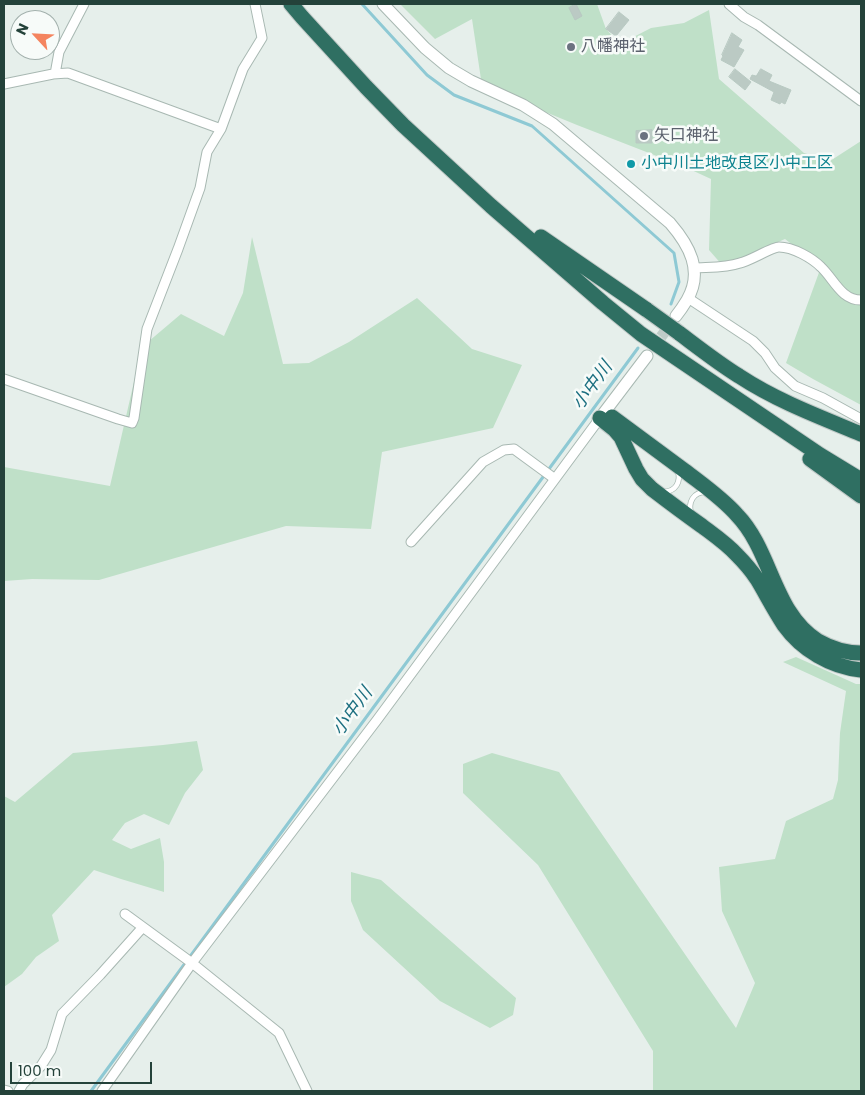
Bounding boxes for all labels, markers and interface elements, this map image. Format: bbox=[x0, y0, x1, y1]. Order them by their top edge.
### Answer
north arrow bbox=[10, 10, 60, 60]
text: N bbox=[11, 20, 34, 38]
place label: 八幡神社 bbox=[581, 37, 645, 57]
marker: 八幡神社 bbox=[565, 41, 577, 53]
place label: 矢口神社 bbox=[654, 126, 718, 146]
marker: 矢口神社 bbox=[638, 130, 650, 142]
place label: 小中川土地改良区小中工区 bbox=[641, 154, 833, 174]
marker: 小中川土地改良区小中工区 bbox=[625, 158, 637, 170]
water label: 小中川 bbox=[568, 358, 618, 414]
water label: 小中川 bbox=[328, 684, 378, 740]
scale bar bbox=[12, 1052, 155, 1084]
text: 100 m bbox=[18, 1060, 61, 1081]

